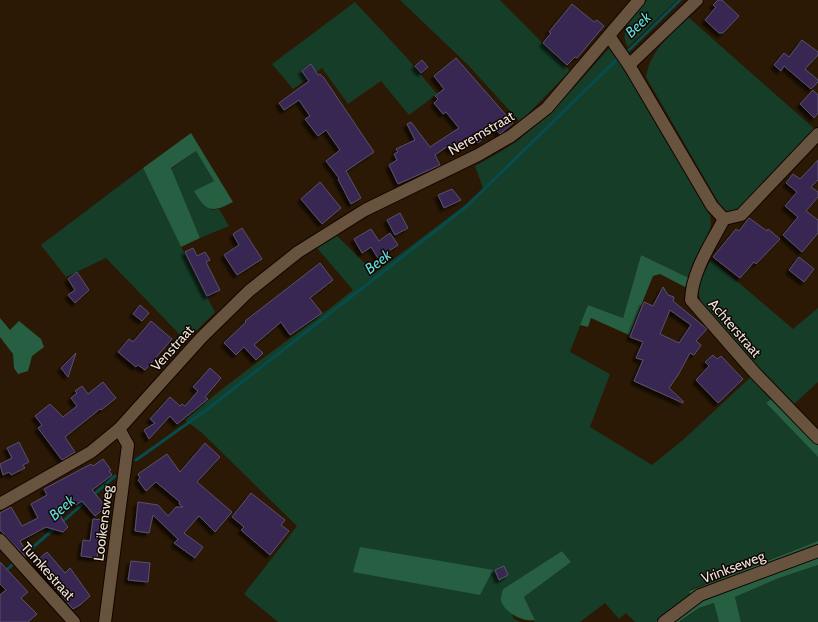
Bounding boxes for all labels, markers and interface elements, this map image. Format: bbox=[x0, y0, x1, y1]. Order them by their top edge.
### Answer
water label: Beek bbox=[621, 8, 655, 41]
street label: Neremstraat bbox=[445, 107, 518, 159]
water label: Beek bbox=[361, 246, 395, 278]
street label: Achterstraat bbox=[705, 295, 765, 361]
street label: Venstraat bbox=[147, 321, 197, 375]
street label: Looikensweg bbox=[89, 483, 117, 562]
water label: Beek bbox=[45, 491, 79, 524]
street label: Tumkestraat bbox=[17, 538, 79, 604]
street label: Vrinkseweg bbox=[699, 546, 768, 587]

